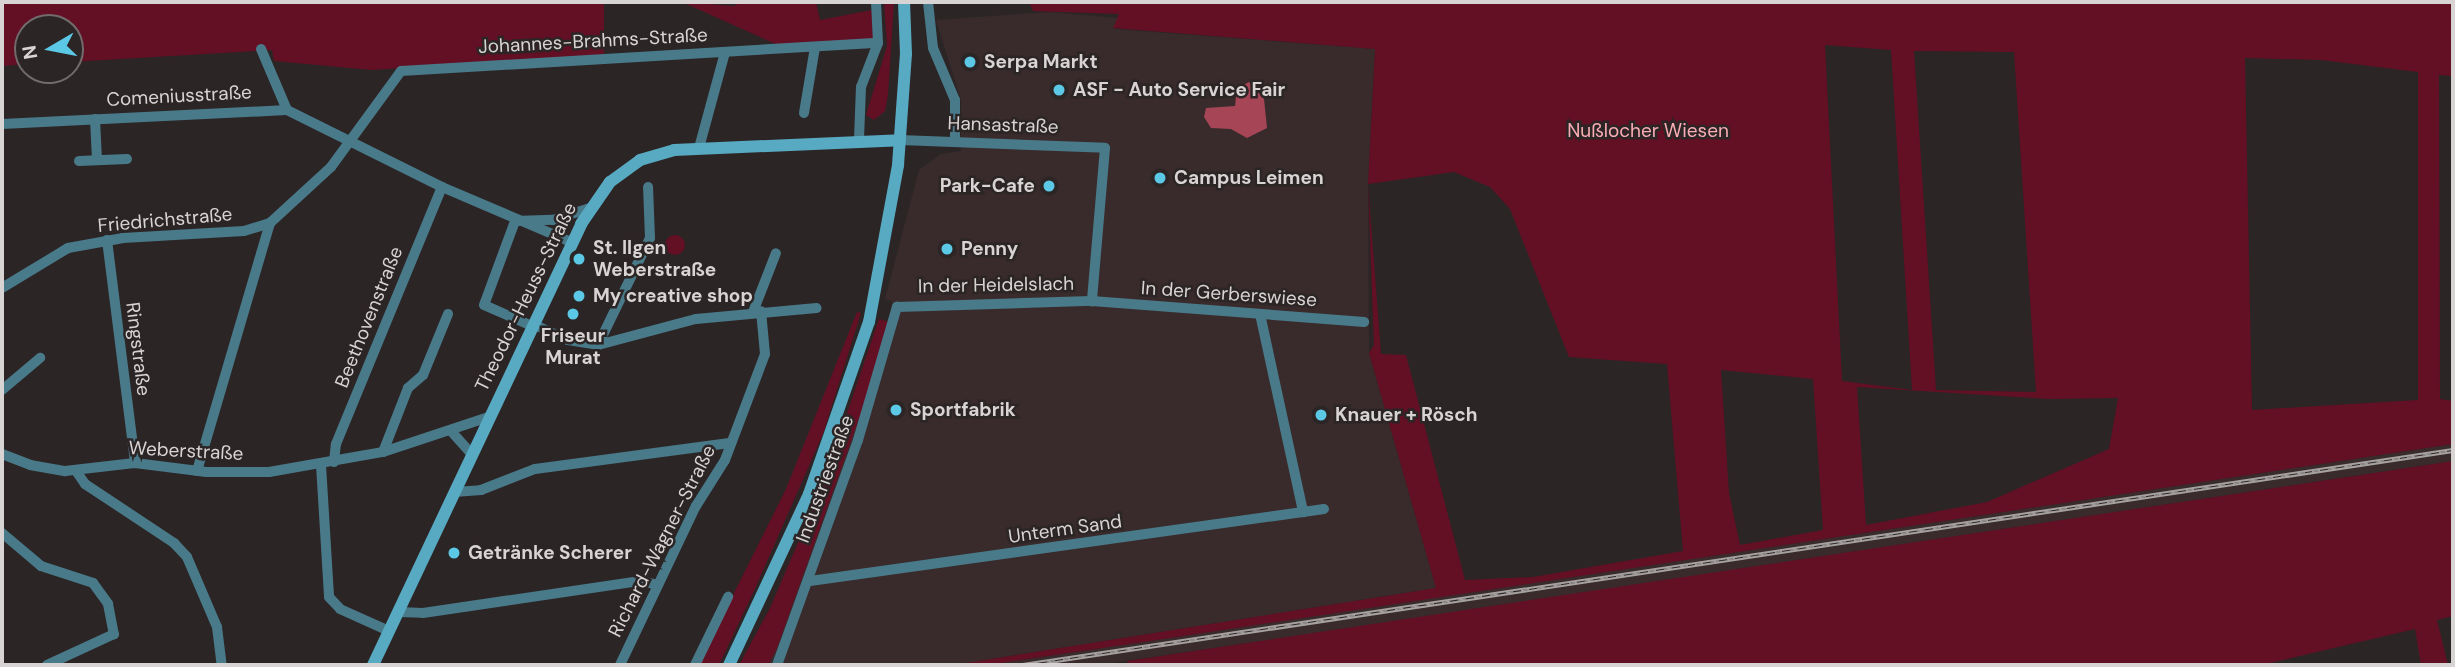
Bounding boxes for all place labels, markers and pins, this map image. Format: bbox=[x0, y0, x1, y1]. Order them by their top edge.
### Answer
place label: Serpa Markt bbox=[984, 51, 1098, 73]
marker: Serpa Markt bbox=[962, 54, 978, 70]
place label: ASF - Auto Service Fair bbox=[1073, 79, 1285, 101]
marker: ASF - Auto Service Fair bbox=[1051, 82, 1067, 98]
place label: Campus Leimen bbox=[1174, 167, 1324, 189]
marker: Campus Leimen bbox=[1152, 170, 1168, 186]
place label: Park-Cafe bbox=[940, 175, 1035, 197]
marker: Park-Cafe bbox=[1041, 178, 1057, 194]
place label: St. Ilgen Weberstraße bbox=[593, 237, 716, 281]
place label: Penny bbox=[961, 238, 1018, 260]
marker: Penny bbox=[939, 241, 955, 257]
marker: St. Ilgen Weberstraße bbox=[571, 251, 587, 267]
place label: My creative shop bbox=[593, 285, 753, 307]
marker: My creative shop bbox=[571, 288, 587, 304]
marker: Friseur Murat bbox=[565, 306, 581, 322]
place label: Friseur Murat bbox=[541, 325, 605, 369]
place label: Sportfabrik bbox=[910, 399, 1016, 421]
marker: Sportfabrik bbox=[888, 402, 904, 418]
place label: Knauer + Rösch bbox=[1335, 404, 1477, 426]
marker: Knauer + Rösch bbox=[1313, 407, 1329, 423]
place label: Getränke Scherer bbox=[468, 542, 632, 564]
marker: Getränke Scherer bbox=[446, 545, 462, 561]

